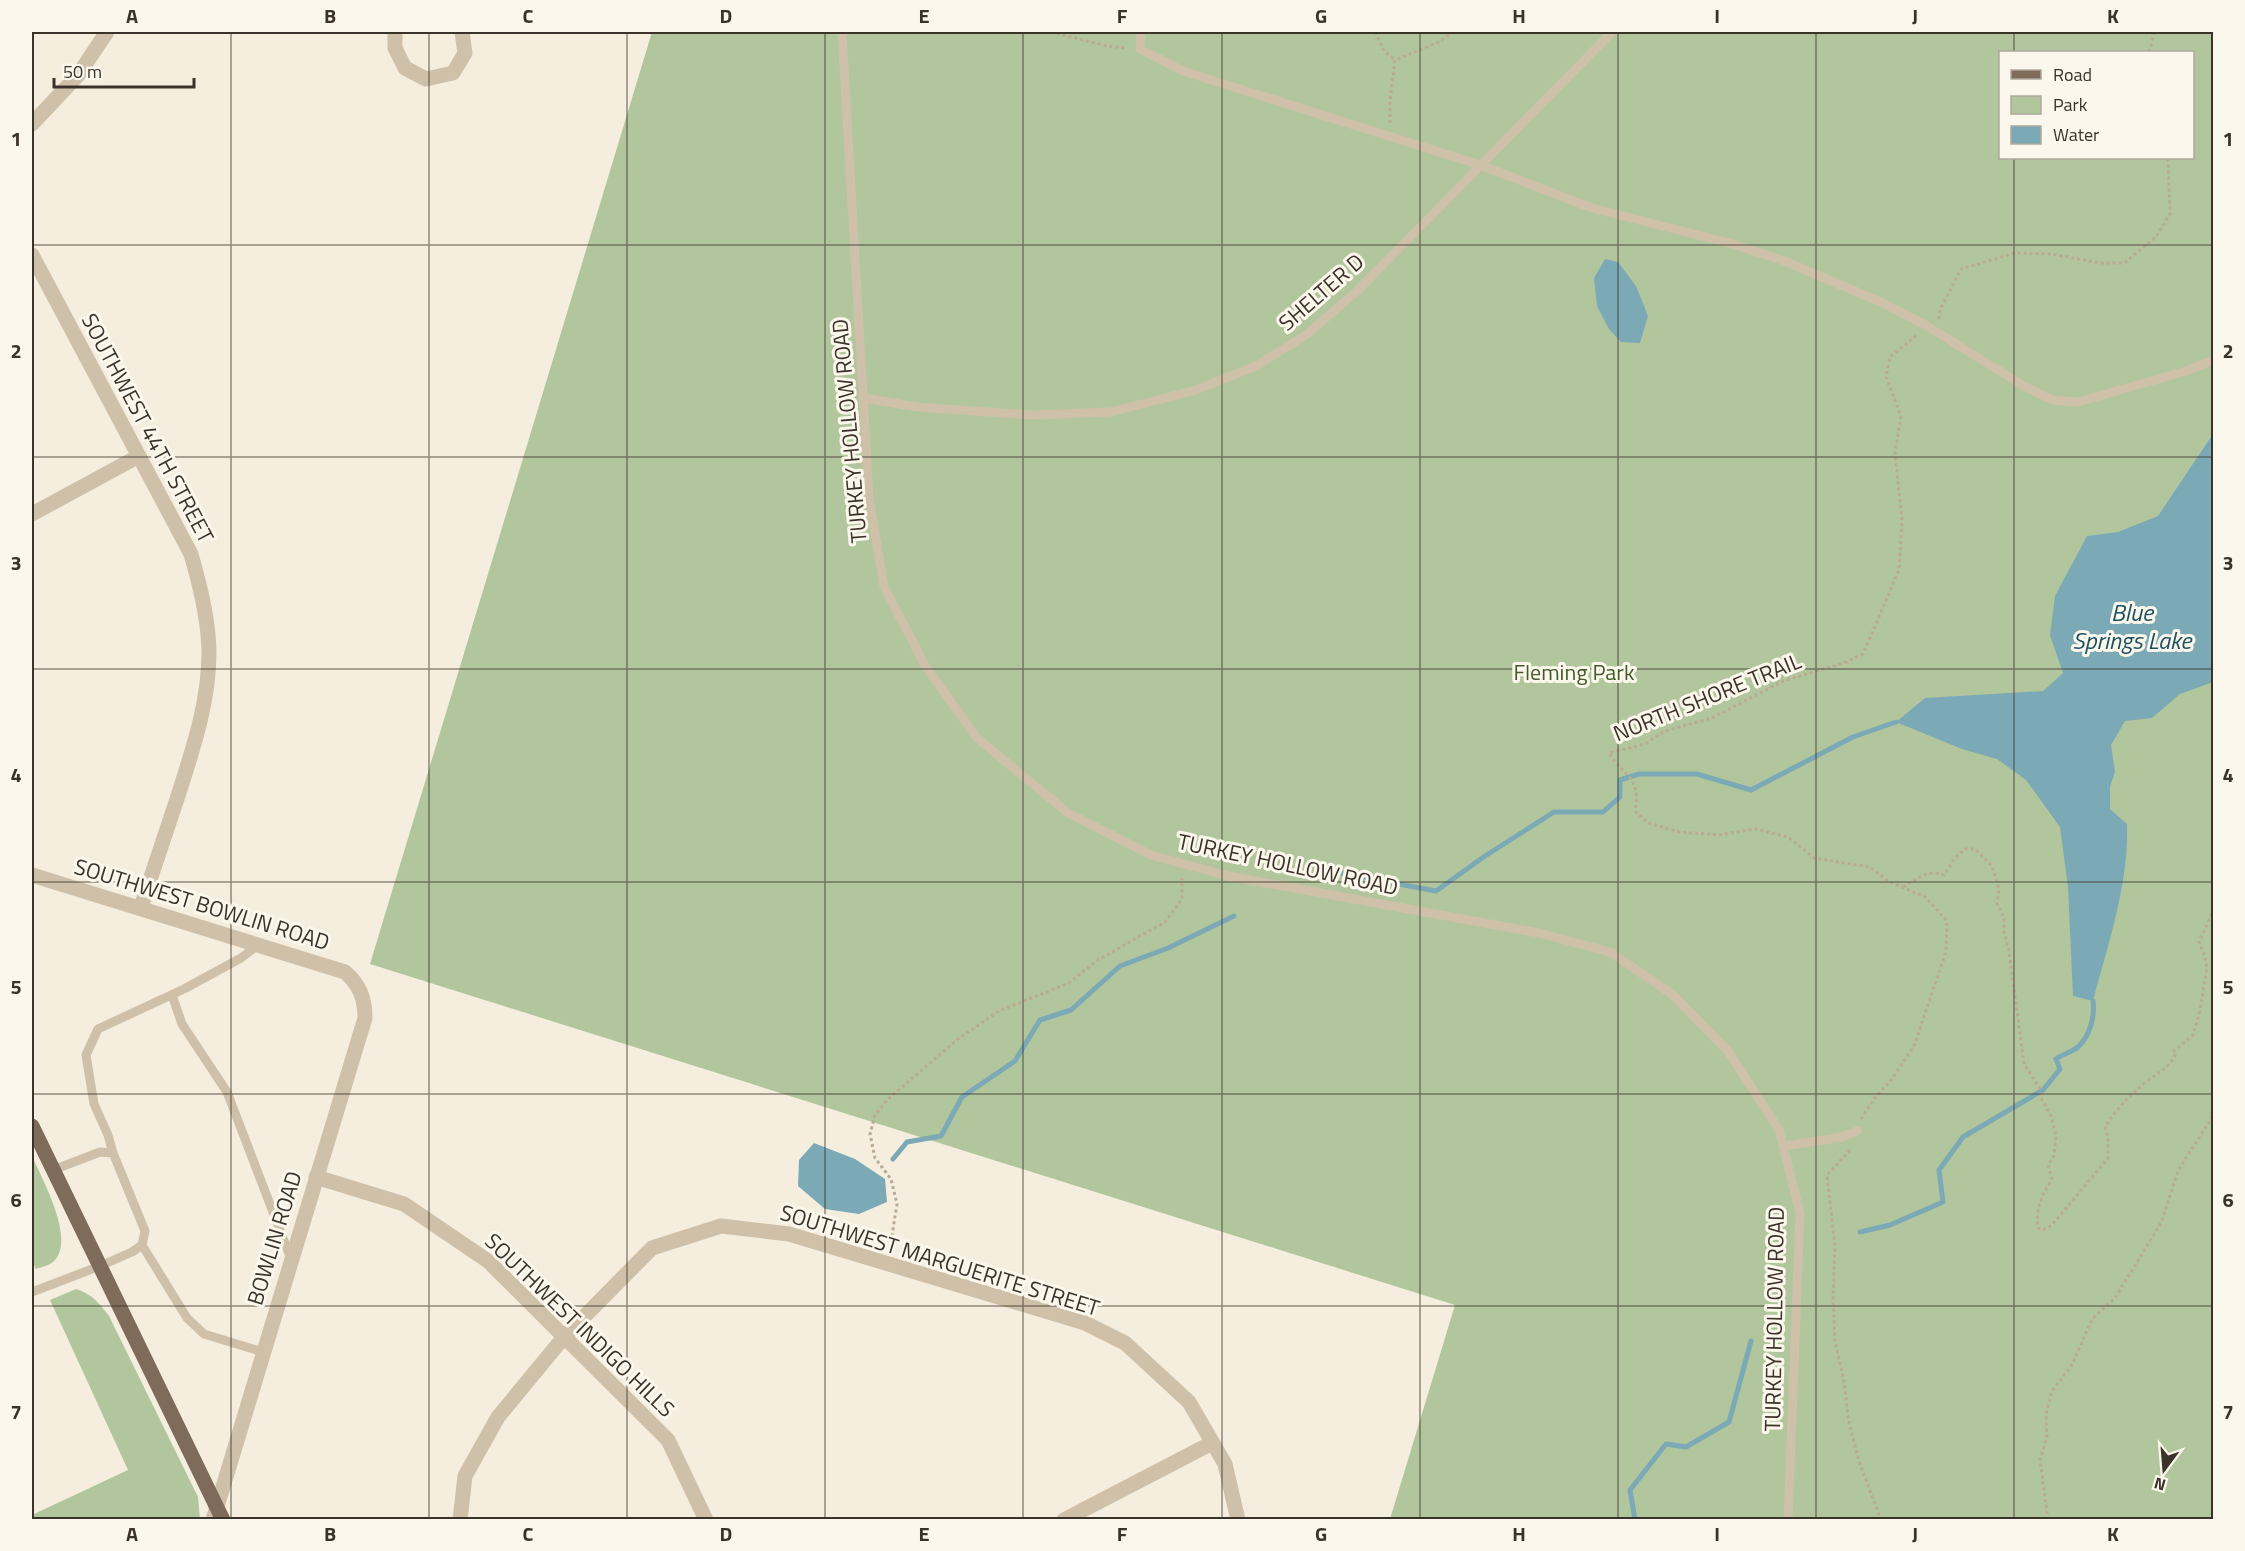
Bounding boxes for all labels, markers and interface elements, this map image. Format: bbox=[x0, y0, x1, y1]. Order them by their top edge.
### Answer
text: A bbox=[126, 0, 138, 31]
text: B bbox=[324, 0, 336, 31]
text: C bbox=[523, 0, 534, 31]
text: D bbox=[720, 0, 732, 31]
text: E bbox=[918, 0, 930, 31]
text: F bbox=[1117, 0, 1128, 31]
text: G bbox=[1315, 0, 1327, 31]
text: H bbox=[1512, 0, 1526, 31]
text: I bbox=[1714, 0, 1720, 31]
text: J bbox=[1912, 0, 1918, 31]
text: K bbox=[2107, 0, 2119, 31]
scale bar bbox=[54, 51, 194, 89]
legend bbox=[1999, 51, 2194, 159]
text: 50 m bbox=[63, 58, 102, 85]
text: Road bbox=[2053, 61, 2092, 88]
text: Park bbox=[2053, 91, 2088, 118]
text: Water bbox=[2053, 121, 2099, 148]
text: 1 bbox=[10, 123, 22, 154]
text: 1 bbox=[2222, 123, 2234, 154]
street label: SHELTER D bbox=[1271, 245, 1371, 339]
street label: SOUTHWEST 44TH STREET bbox=[73, 307, 223, 549]
street label: TURKEY HOLLOW ROAD bbox=[822, 318, 876, 544]
text: 2 bbox=[10, 335, 22, 366]
text: 2 bbox=[2222, 335, 2234, 366]
text: 3 bbox=[10, 547, 22, 578]
text: 3 bbox=[2222, 547, 2234, 578]
water label: Blue Springs Lake bbox=[2073, 594, 2193, 658]
street label: NORTH SHORE TRAIL bbox=[1608, 644, 1806, 750]
park label: Fleming Park bbox=[1513, 655, 1635, 689]
text: 4 bbox=[10, 759, 22, 790]
text: 4 bbox=[2222, 759, 2234, 790]
street label: TURKEY HOLLOW ROAD bbox=[1175, 824, 1401, 904]
street label: SOUTHWEST BOWLIN ROAD bbox=[70, 849, 334, 959]
text: 5 bbox=[10, 971, 22, 1002]
text: 5 bbox=[2222, 971, 2234, 1002]
street label: BOWLIN ROAD bbox=[238, 1167, 310, 1309]
text: 6 bbox=[10, 1184, 22, 1215]
text: 6 bbox=[2222, 1184, 2234, 1215]
street label: SOUTHWEST MARGUERITE STREET bbox=[776, 1195, 1104, 1325]
street label: TURKEY HOLLOW ROAD bbox=[1755, 1206, 1793, 1432]
street label: SOUTHWEST INDIGO HILLS bbox=[477, 1225, 683, 1425]
text: 7 bbox=[10, 1396, 22, 1427]
text: 7 bbox=[2222, 1396, 2234, 1427]
north arrow bbox=[2134, 1440, 2194, 1500]
text: N bbox=[2151, 1471, 2169, 1497]
text: A bbox=[126, 1518, 138, 1549]
text: B bbox=[324, 1518, 336, 1549]
text: C bbox=[523, 1518, 534, 1549]
text: D bbox=[720, 1518, 732, 1549]
text: E bbox=[918, 1518, 930, 1549]
text: F bbox=[1117, 1518, 1128, 1549]
text: G bbox=[1315, 1518, 1327, 1549]
text: H bbox=[1512, 1518, 1526, 1549]
text: I bbox=[1714, 1518, 1720, 1549]
text: J bbox=[1912, 1518, 1918, 1549]
text: K bbox=[2107, 1518, 2119, 1549]

